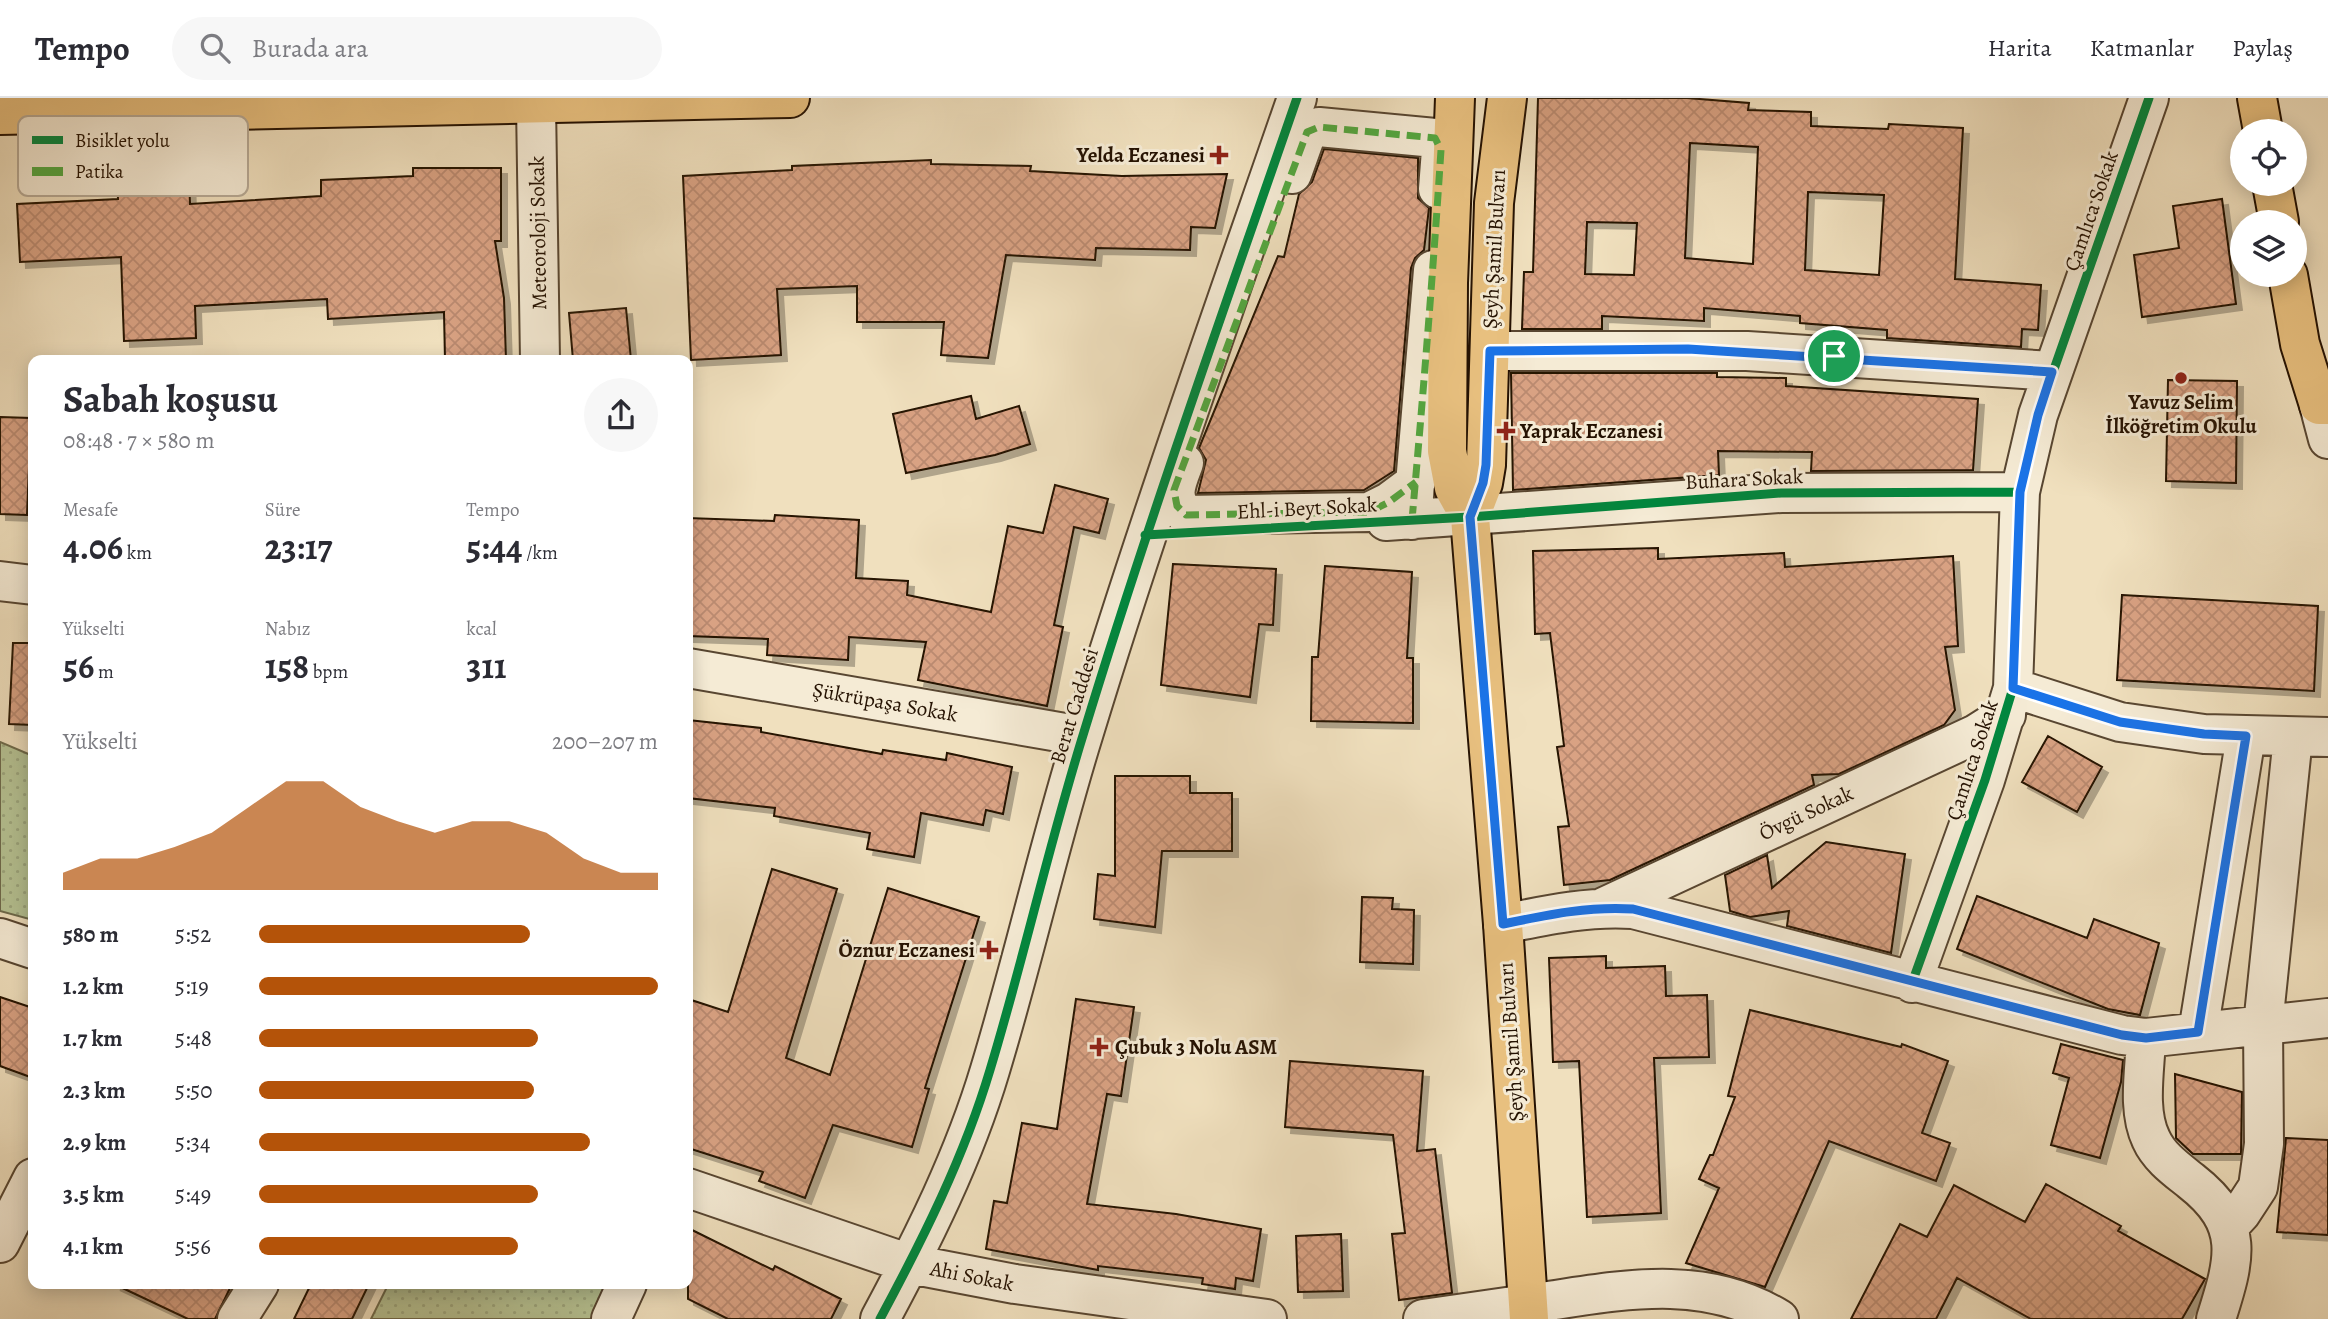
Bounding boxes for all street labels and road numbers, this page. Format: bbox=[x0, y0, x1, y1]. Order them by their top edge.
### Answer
street label: Çamlıca Sokak bbox=[2057, 147, 2125, 275]
street label: Meteoroloji Sokak bbox=[523, 155, 553, 310]
street label: Şeyh Şamil Bulvarı bbox=[1476, 168, 1512, 330]
street label: Buhara Sokak bbox=[1684, 462, 1804, 496]
street label: Ehl-i Beyt Sokak bbox=[1236, 490, 1378, 526]
street label: Berat Caddesi bbox=[1043, 645, 1105, 767]
street label: Şükrüpaşa Sokak bbox=[810, 675, 960, 729]
street label: Çamlıca Sokak bbox=[1939, 695, 2005, 824]
street label: Övgü Sokak bbox=[1754, 779, 1858, 847]
street label: Şeyh Şamil Bulvarı bbox=[1491, 961, 1531, 1123]
street label: Ahi Sokak bbox=[927, 1254, 1017, 1298]

